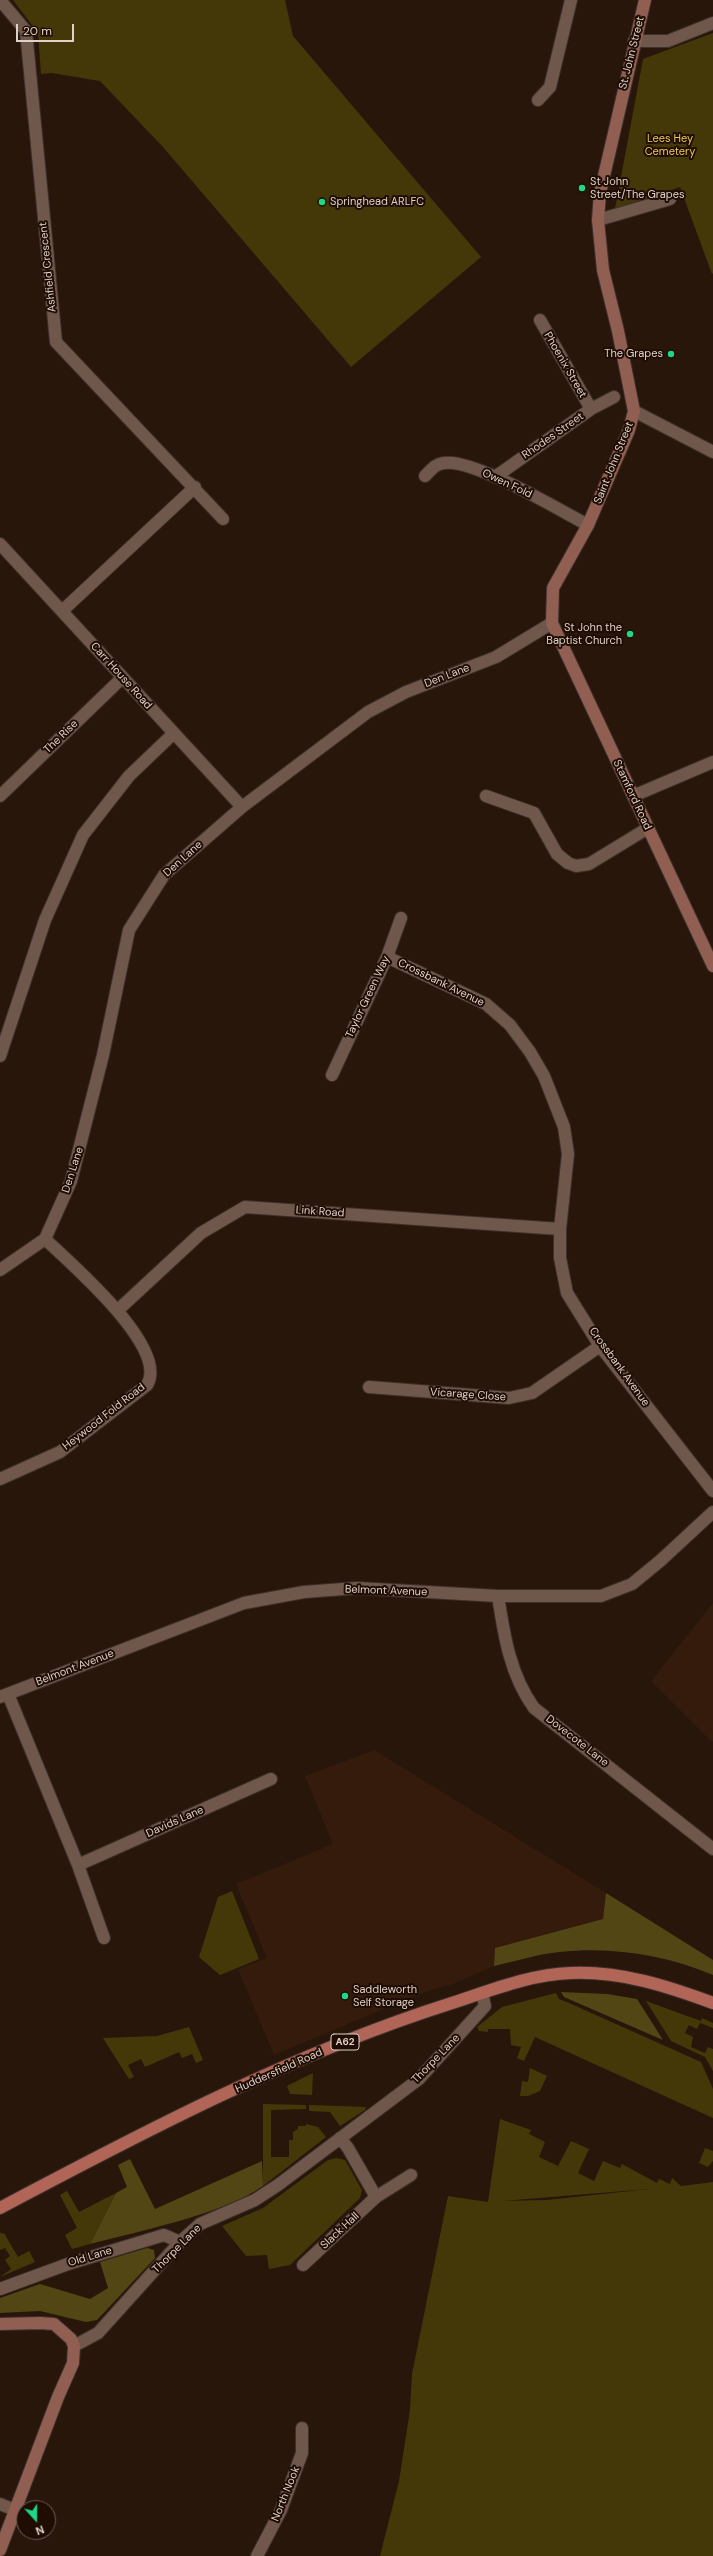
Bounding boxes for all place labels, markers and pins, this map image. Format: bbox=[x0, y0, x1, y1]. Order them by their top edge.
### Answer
place label: St John Street/The Grapes bbox=[590, 175, 684, 201]
marker: St John Street/The Grapes bbox=[577, 183, 587, 193]
place label: Springhead ARLFC bbox=[330, 195, 424, 209]
marker: Springhead ARLFC bbox=[317, 197, 327, 207]
place label: The Grapes bbox=[604, 347, 663, 361]
marker: The Grapes bbox=[666, 349, 676, 359]
place label: St John the Baptist Church bbox=[546, 621, 622, 647]
marker: St John the Baptist Church bbox=[625, 629, 635, 639]
place label: Saddleworth Self Storage bbox=[353, 1983, 417, 2009]
marker: Saddleworth Self Storage bbox=[340, 1991, 350, 2001]

